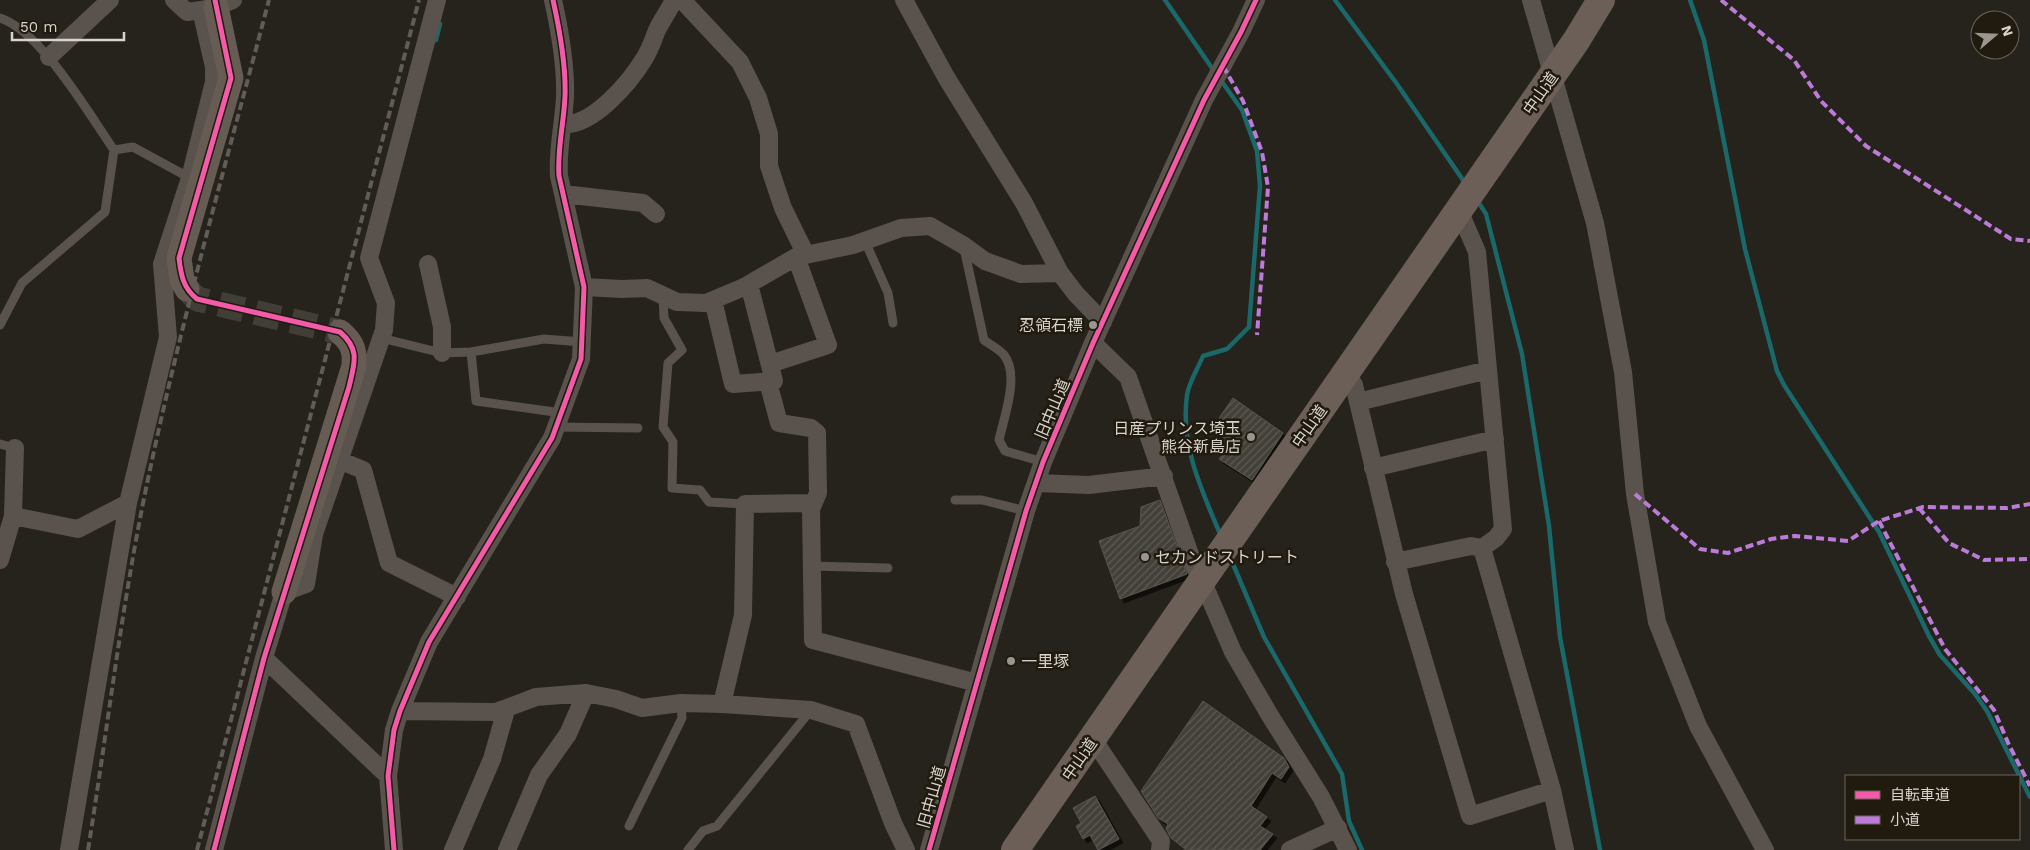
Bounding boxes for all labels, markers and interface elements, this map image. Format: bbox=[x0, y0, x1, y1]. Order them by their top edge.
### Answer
scale bar bbox=[12, 10, 125, 42]
north arrow bbox=[1970, 10, 2020, 60]
text: 50 m bbox=[20, 18, 57, 36]
text: N bbox=[1998, 23, 2017, 38]
street label: 中山道 bbox=[1519, 68, 1562, 118]
place label: 忍領石標 bbox=[1019, 316, 1083, 335]
marker: 忍領石標 bbox=[1087, 319, 1099, 331]
street label: 旧中山道 bbox=[1031, 376, 1074, 442]
street label: 中山道 bbox=[1288, 401, 1331, 451]
place label: 日産プリンス埼玉 熊谷新島店 bbox=[1113, 419, 1241, 456]
marker: 日産プリンス埼玉 熊谷新島店 bbox=[1245, 431, 1257, 443]
place label: セカンドストリート bbox=[1155, 548, 1299, 567]
marker: セカンドストリート bbox=[1139, 551, 1151, 563]
place label: 一里塚 bbox=[1021, 652, 1069, 671]
marker: 一里塚 bbox=[1005, 655, 1017, 667]
street label: 中山道 bbox=[1058, 734, 1101, 784]
street label: 旧中山道 bbox=[914, 764, 949, 831]
legend bbox=[1845, 775, 2020, 840]
text: 自転車道 bbox=[1890, 786, 1950, 804]
text: 小道 bbox=[1890, 811, 1920, 829]

